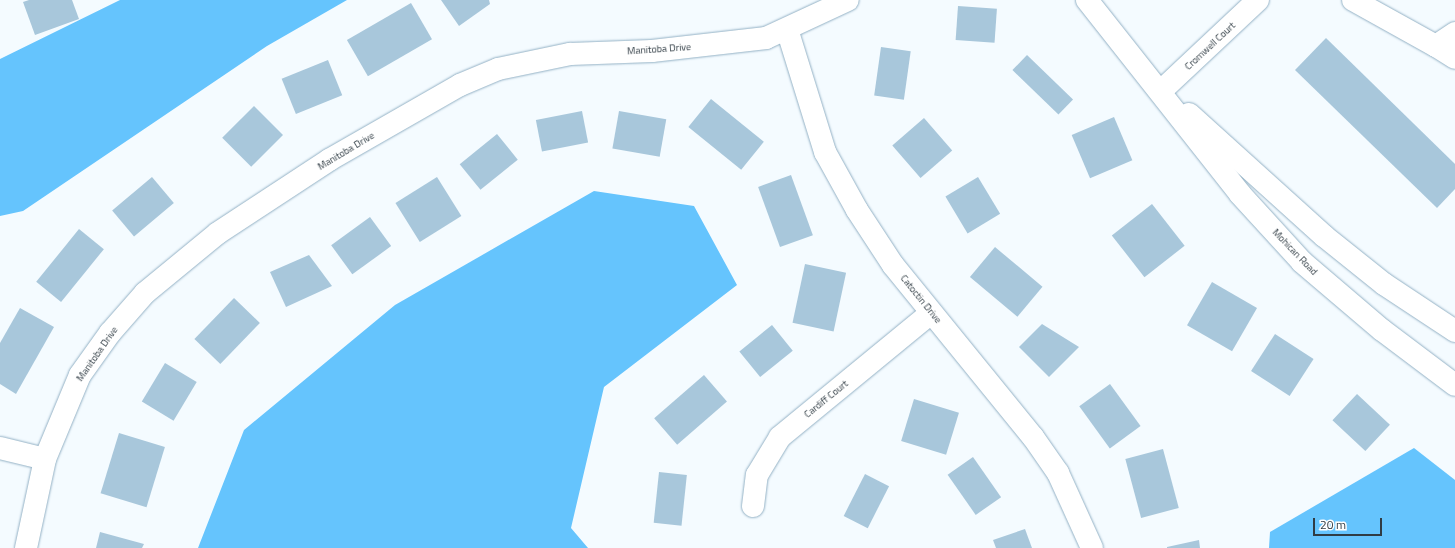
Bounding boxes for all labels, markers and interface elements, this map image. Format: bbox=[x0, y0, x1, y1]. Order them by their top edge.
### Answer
street label: Cromwell Court bbox=[1182, 20, 1238, 72]
street label: Manitoba Drive bbox=[627, 41, 691, 57]
street label: Manitoba Drive bbox=[315, 129, 377, 173]
street label: Mohican Road bbox=[1270, 226, 1320, 278]
street label: Catoctin Drive bbox=[898, 272, 944, 326]
street label: Manitoba Drive bbox=[74, 324, 120, 384]
street label: Cardiff Court bbox=[802, 378, 850, 420]
scale bar bbox=[1315, 510, 1384, 536]
text: 20 m bbox=[1320, 515, 1346, 534]

